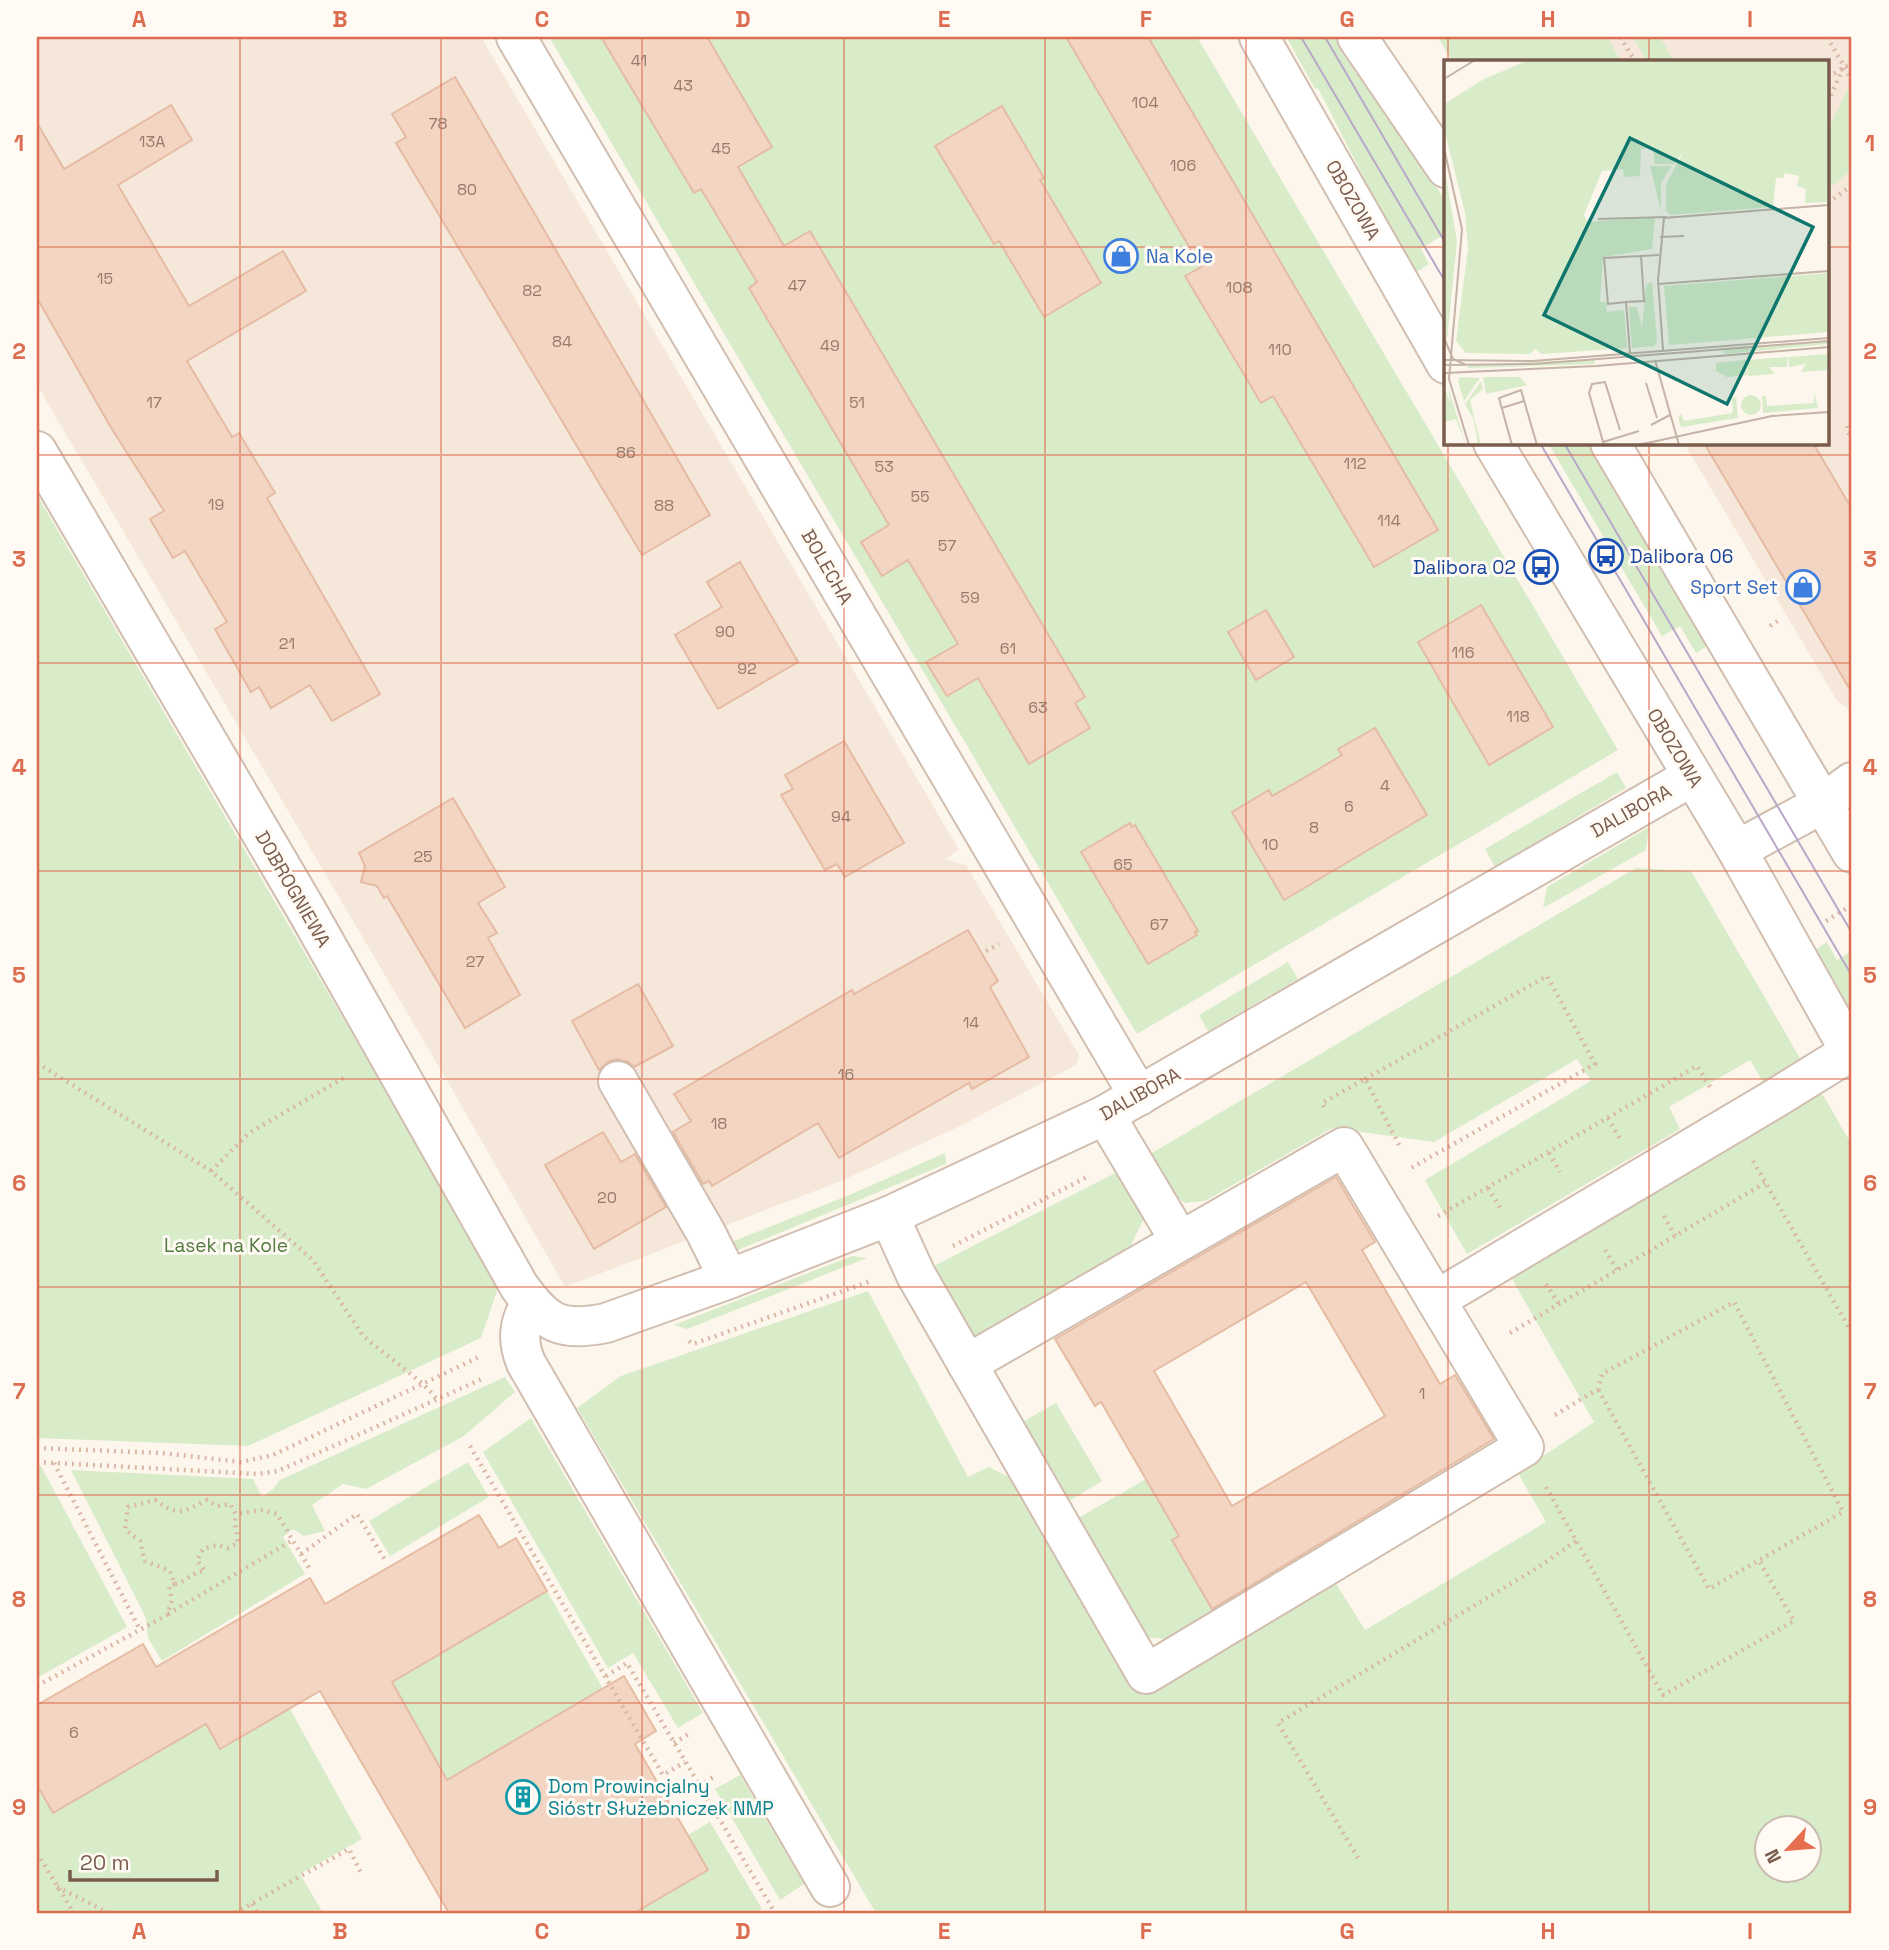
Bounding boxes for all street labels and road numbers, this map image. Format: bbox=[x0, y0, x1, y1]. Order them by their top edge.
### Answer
street label: OBOZOWA bbox=[1320, 155, 1386, 245]
street label: BOLECHA bbox=[795, 525, 859, 609]
street label: OBOZOWA bbox=[1641, 704, 1709, 792]
street label: DALIBORA bbox=[1586, 779, 1676, 843]
street label: DOBROGNIEWA bbox=[249, 826, 337, 952]
street label: DALIBORA bbox=[1095, 1062, 1185, 1126]

